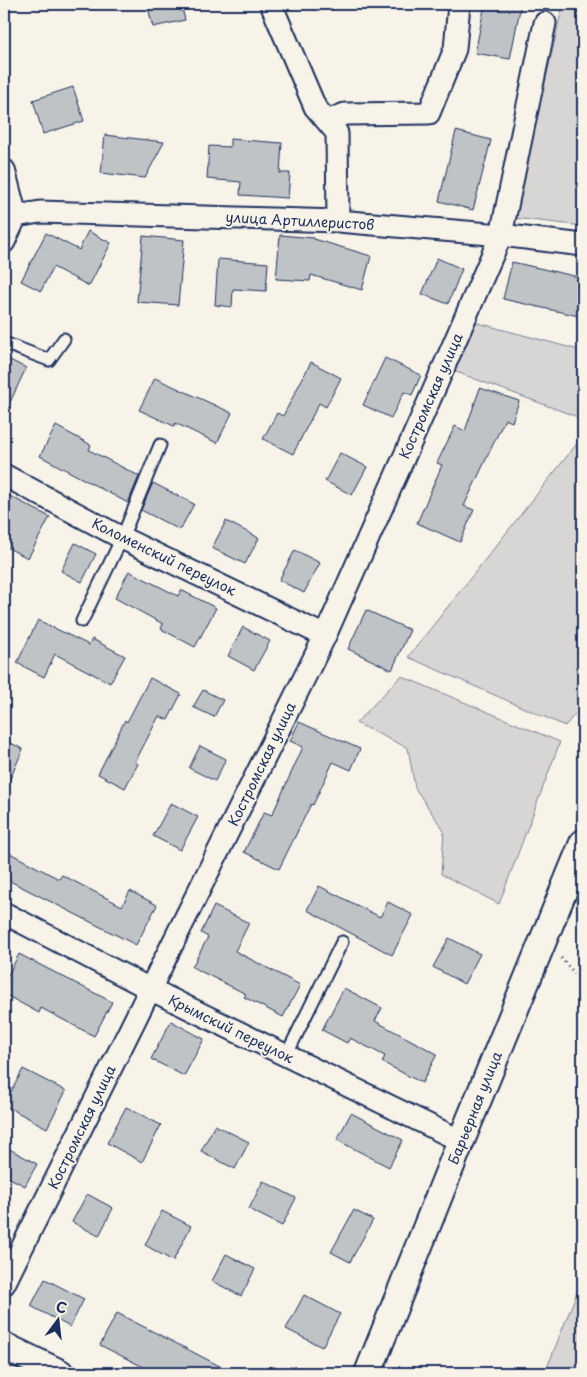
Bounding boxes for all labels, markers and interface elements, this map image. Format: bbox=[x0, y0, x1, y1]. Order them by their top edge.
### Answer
street label: улица Артиллеристов bbox=[225, 206, 375, 235]
street label: Костромская улица bbox=[393, 329, 468, 462]
street label: Коломенский переулок bbox=[89, 512, 240, 601]
street label: Костромская улица bbox=[222, 698, 301, 829]
street label: Крымский переулок bbox=[165, 989, 298, 1068]
street label: Барьерная улица bbox=[442, 1048, 507, 1168]
street label: Костромская улица bbox=[42, 1061, 121, 1192]
north arrow bbox=[32, 1294, 82, 1344]
text: С bbox=[54, 1295, 69, 1318]

